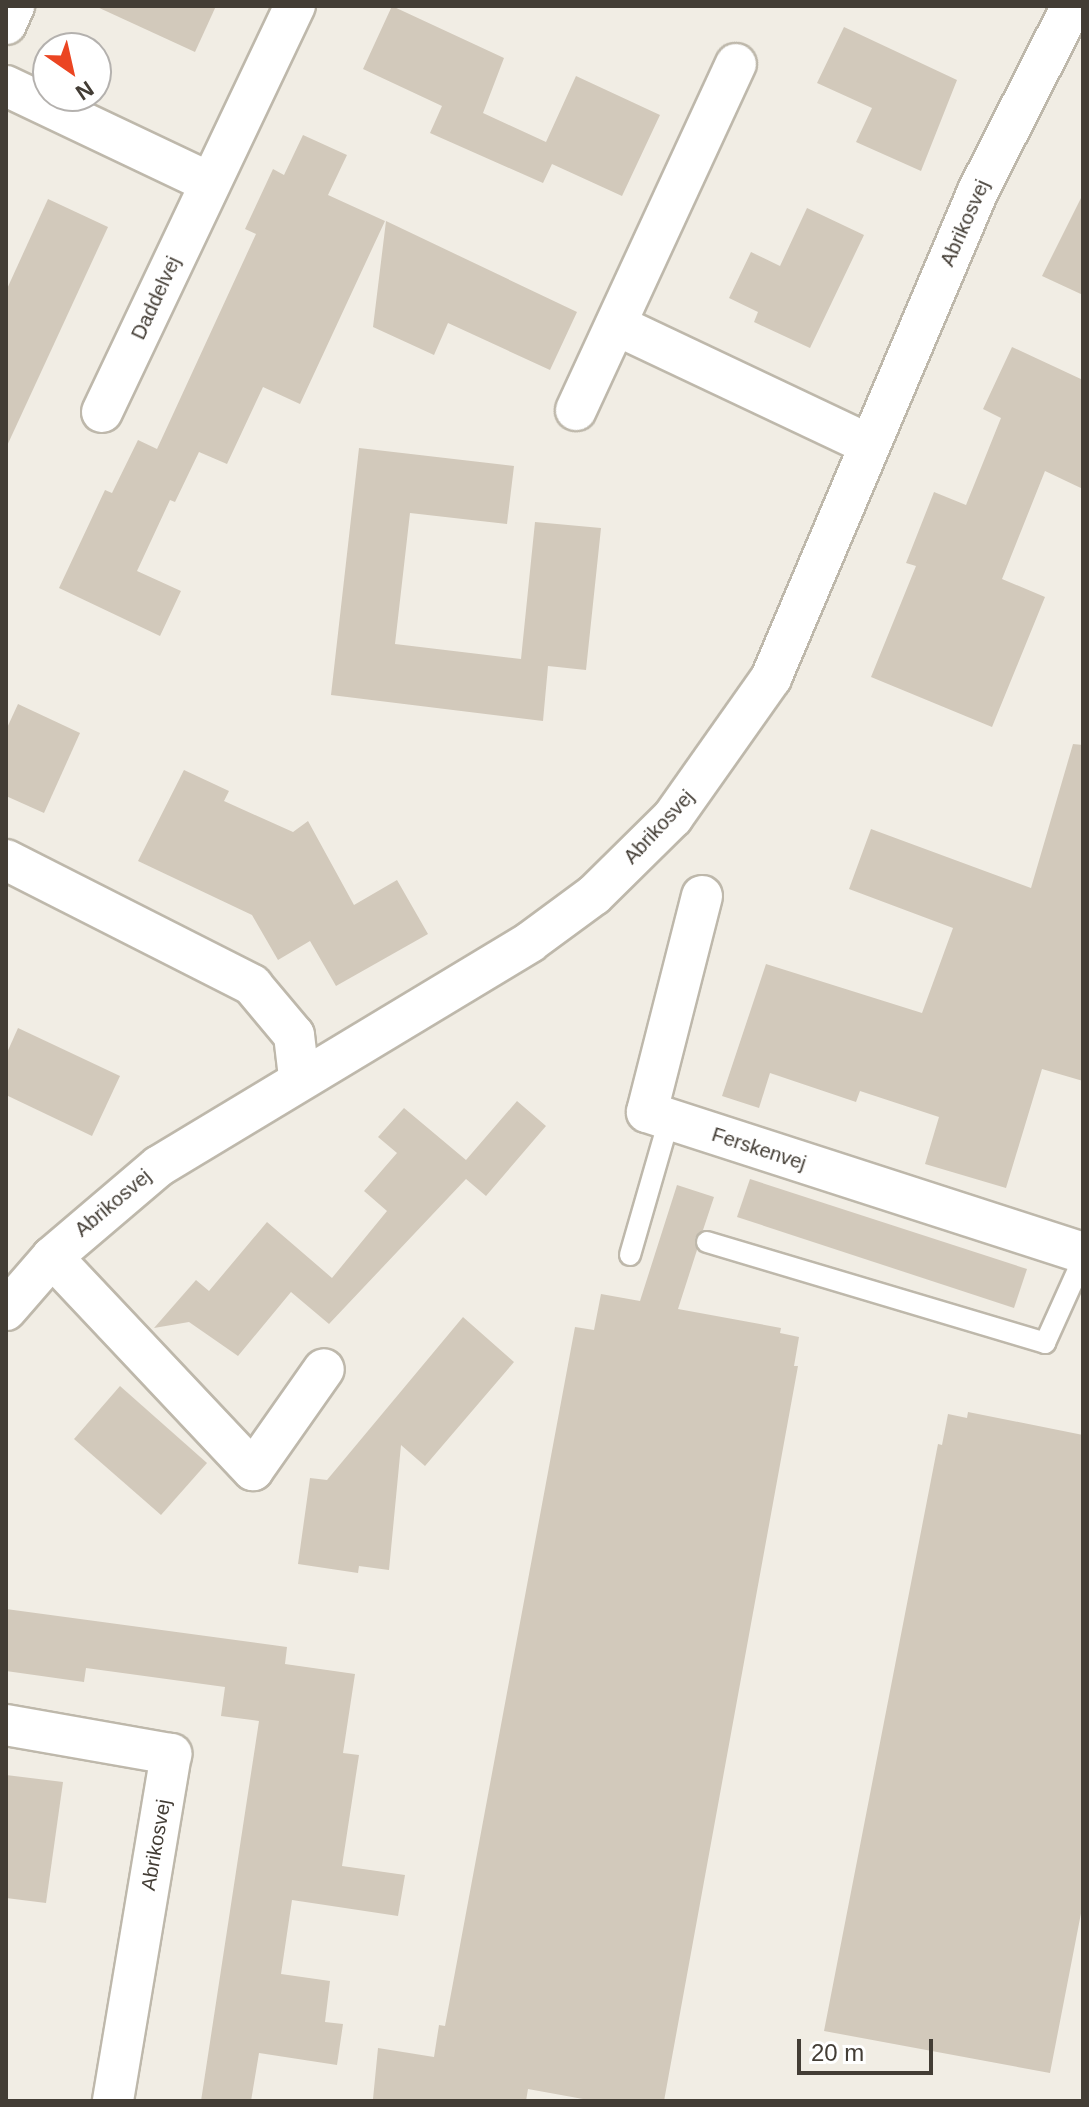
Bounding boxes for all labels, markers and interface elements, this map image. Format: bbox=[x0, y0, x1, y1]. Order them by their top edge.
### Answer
north arrow bbox=[32, 32, 112, 112]
text: N bbox=[71, 76, 98, 105]
street label: Abrikosvej bbox=[935, 176, 995, 270]
street label: Daddelvej bbox=[126, 253, 186, 343]
street label: Abrikosvej bbox=[619, 785, 699, 869]
street label: Ferskenvej bbox=[709, 1122, 809, 1176]
street label: Abrikosvej bbox=[70, 1164, 156, 1242]
street label: Abrikosvej bbox=[136, 1797, 176, 1893]
scale bar bbox=[801, 2023, 937, 2073]
text: 20 m bbox=[811, 2039, 864, 2066]

